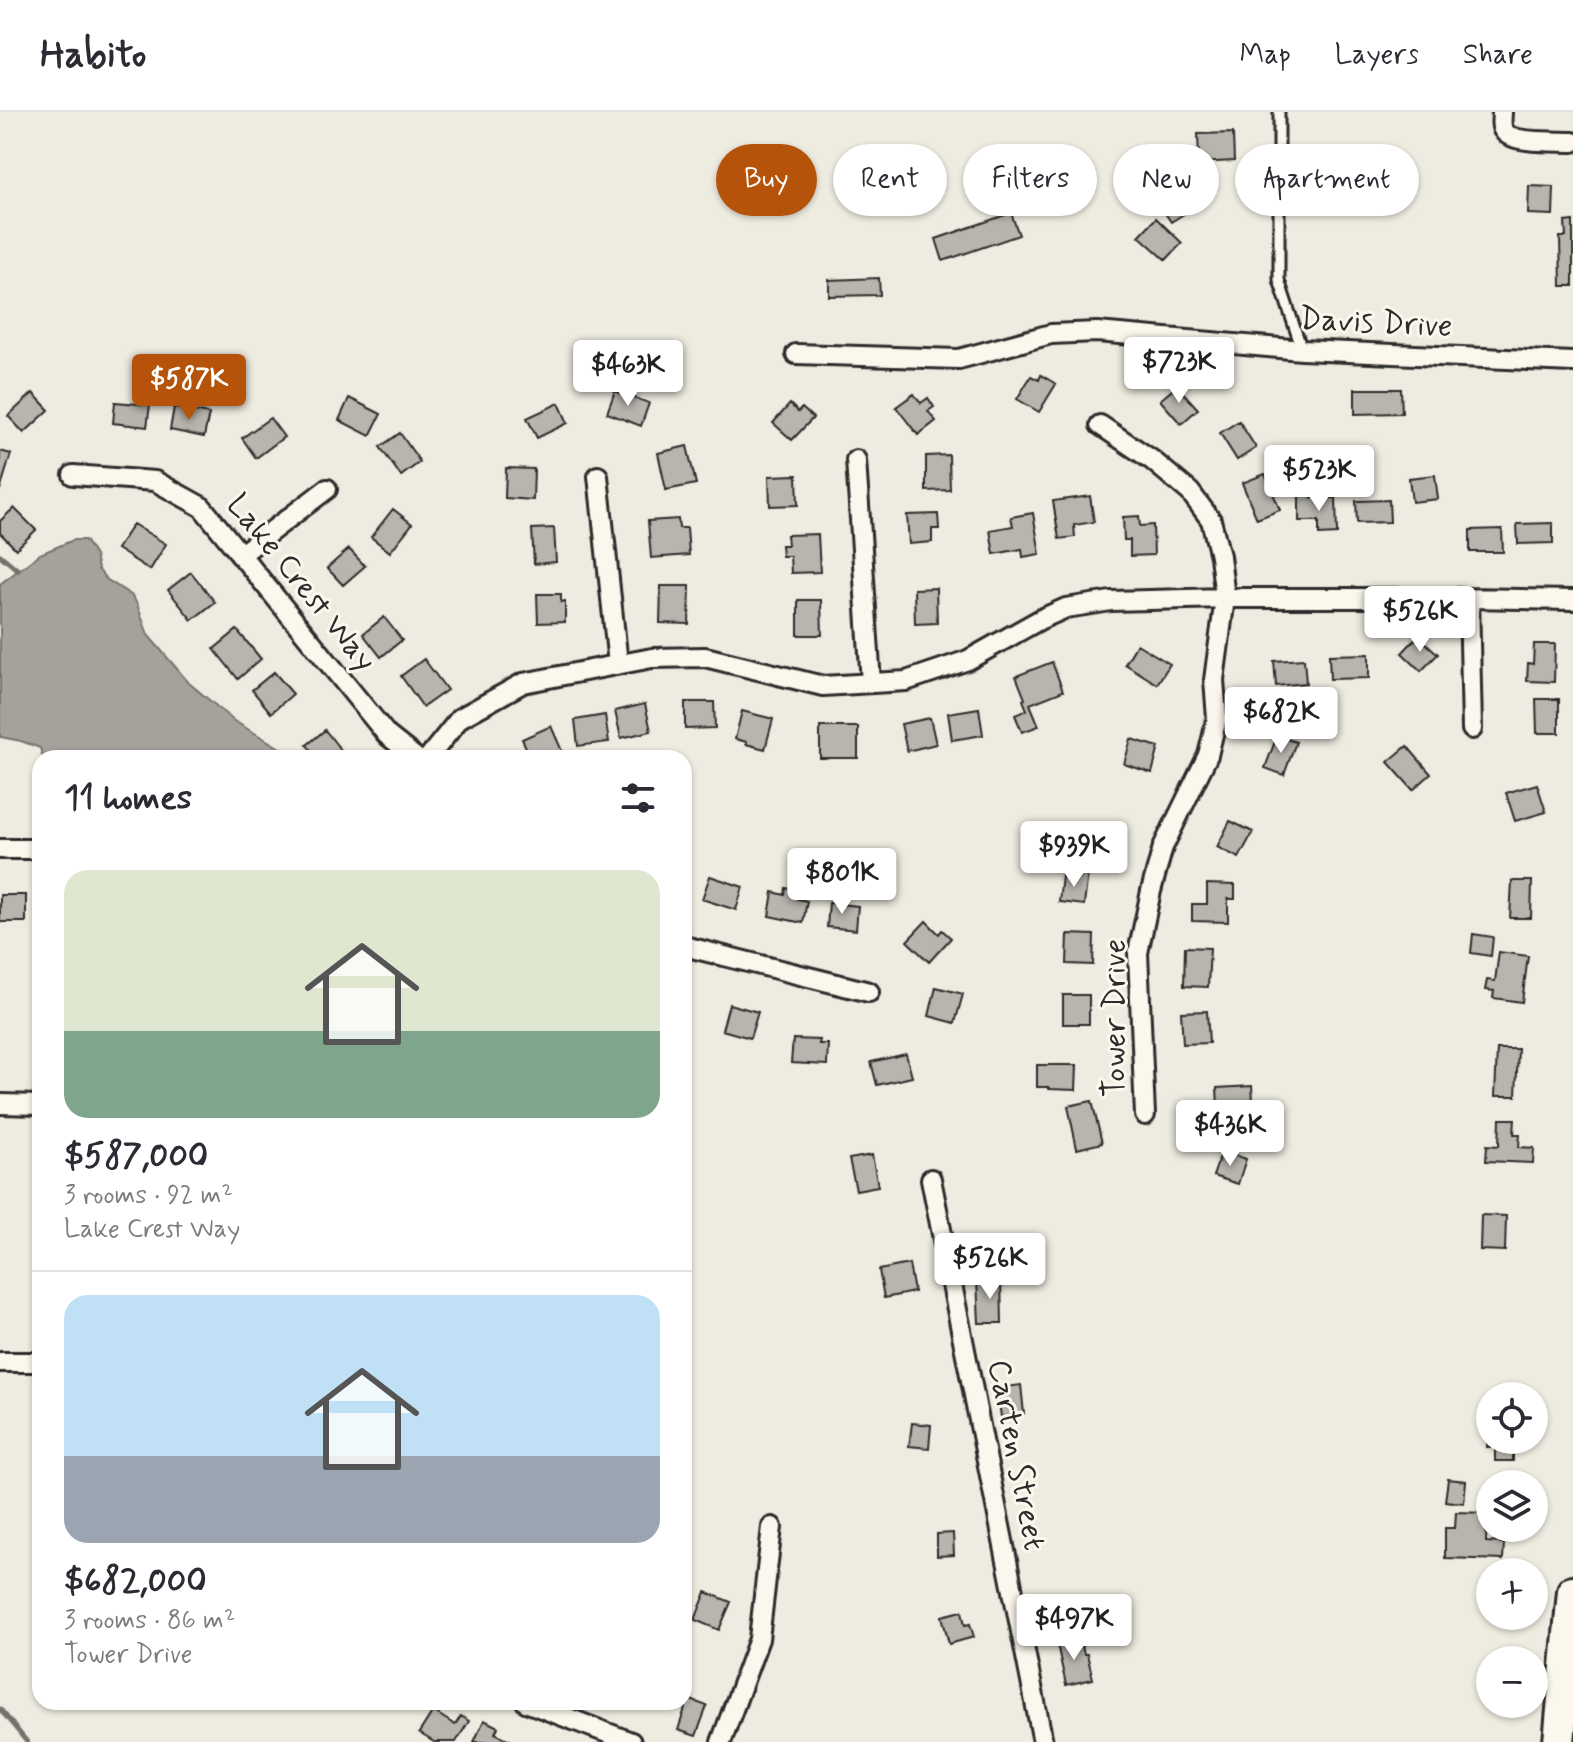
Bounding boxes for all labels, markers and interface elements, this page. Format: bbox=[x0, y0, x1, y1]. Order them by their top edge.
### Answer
text: Habito bbox=[40, 31, 146, 80]
text: Map bbox=[1240, 37, 1291, 74]
text: Layers bbox=[1335, 37, 1419, 74]
text: Share bbox=[1463, 37, 1533, 74]
chip: Buy bbox=[716, 144, 817, 216]
chip: Rent bbox=[833, 144, 947, 216]
chip: Filters bbox=[963, 144, 1097, 216]
chip: New bbox=[1113, 144, 1219, 216]
chip: Apartment bbox=[1235, 144, 1419, 216]
street label: Davis Drive bbox=[1298, 298, 1454, 348]
pin: $723K bbox=[1123, 337, 1235, 405]
pin: $463K bbox=[572, 340, 684, 408]
text: $723K bbox=[1142, 346, 1216, 380]
text: $463K bbox=[591, 349, 665, 383]
pin: $587K bbox=[133, 354, 245, 422]
text: $587K bbox=[150, 363, 228, 397]
pin: $523K bbox=[1263, 445, 1375, 513]
text: $523K bbox=[1282, 454, 1356, 488]
street label: Lake Crest Way bbox=[216, 485, 386, 681]
pin: $526K bbox=[1364, 586, 1476, 654]
text: $526K bbox=[1382, 595, 1458, 629]
pin: $682K bbox=[1225, 687, 1337, 755]
text: $682K bbox=[1243, 696, 1319, 730]
text: 11 homes bbox=[64, 776, 192, 821]
icon: filters bbox=[616, 776, 660, 820]
pin: $939K bbox=[1018, 821, 1130, 889]
text: $939K bbox=[1038, 830, 1110, 864]
pin: $801K bbox=[786, 848, 898, 916]
text: $801K bbox=[805, 857, 879, 891]
icon: home bbox=[290, 922, 434, 1066]
street label: Tower Drive bbox=[1094, 939, 1136, 1097]
pin: $436K bbox=[1174, 1100, 1286, 1168]
text: $436K bbox=[1194, 1109, 1266, 1143]
text: $587,000 bbox=[64, 1134, 208, 1179]
text: 3 rooms · 92 m² bbox=[64, 1179, 233, 1213]
text: Lake Crest Way bbox=[64, 1213, 240, 1247]
pin: $526K bbox=[934, 1233, 1046, 1301]
text: $526K bbox=[952, 1242, 1028, 1276]
icon: home bbox=[290, 1347, 434, 1491]
street label: Carten Street bbox=[977, 1356, 1055, 1554]
map controls bbox=[1476, 1382, 1548, 1718]
button: locate bbox=[1476, 1382, 1548, 1454]
button: layers bbox=[1476, 1470, 1548, 1542]
button: + bbox=[1476, 1558, 1548, 1630]
text: $682,000 bbox=[64, 1559, 207, 1604]
pin: $497K bbox=[1018, 1594, 1130, 1662]
text: $497K bbox=[1035, 1603, 1113, 1637]
text: 3 rooms · 86 m² bbox=[64, 1604, 235, 1638]
text: Tower Drive bbox=[64, 1638, 193, 1672]
button: − bbox=[1476, 1646, 1548, 1718]

